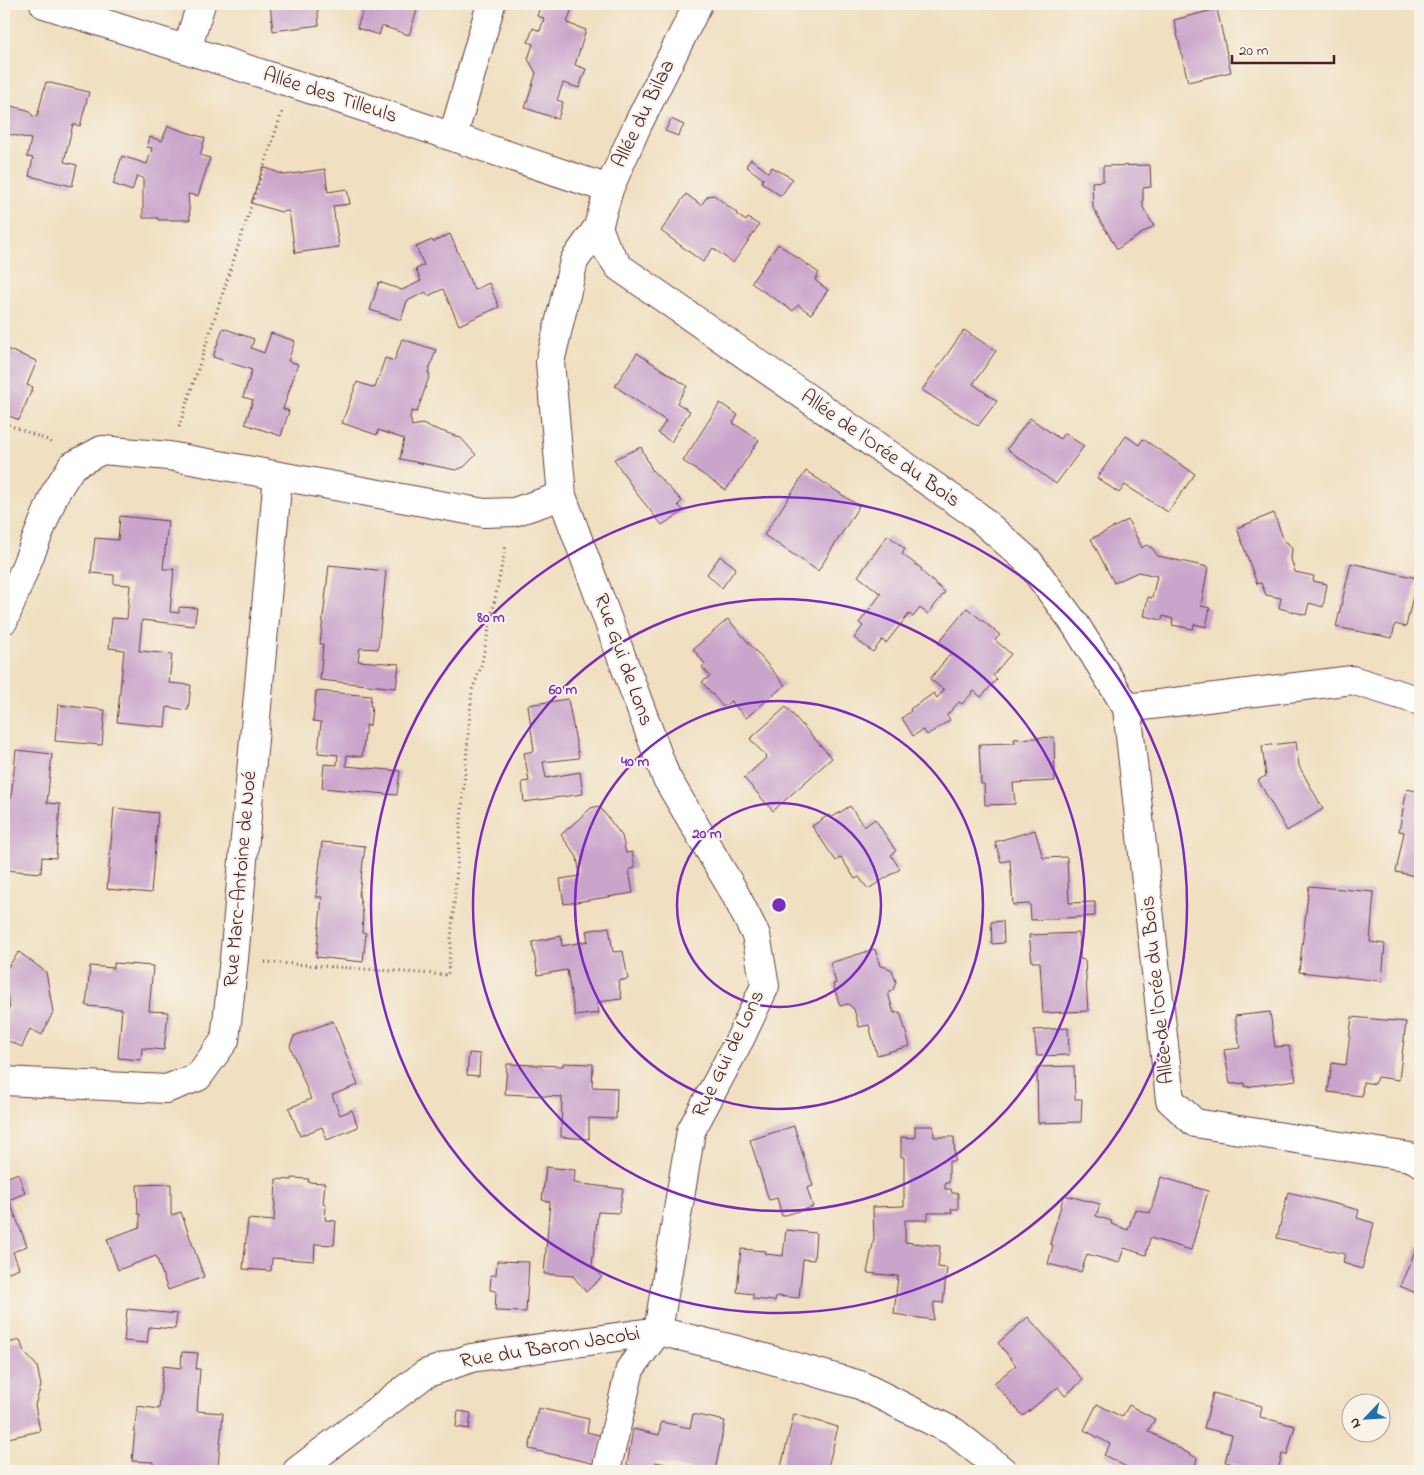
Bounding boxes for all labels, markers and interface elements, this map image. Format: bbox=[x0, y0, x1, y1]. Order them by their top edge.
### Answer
scale bar bbox=[1232, 32, 1334, 64]
text: 20 m bbox=[1239, 40, 1269, 62]
street label: Allée du Bilaa bbox=[605, 55, 683, 173]
street label: Allée des Tilleuls bbox=[259, 60, 401, 132]
street label: Allée de l'Orée du Bois bbox=[794, 382, 966, 516]
street label: Rue Gui de Lons bbox=[585, 590, 661, 730]
text: 80 m bbox=[476, 607, 505, 629]
text: 60 m bbox=[548, 679, 578, 701]
text: 40 m bbox=[620, 751, 649, 773]
street label: Rue Marc-Antoine de Noé bbox=[217, 769, 265, 988]
text: 20 m bbox=[691, 823, 722, 845]
street label: Allée de l'Orée du Bois bbox=[1133, 894, 1183, 1086]
centre of rings bbox=[770, 896, 788, 914]
street label: Rue Gui de Lons bbox=[685, 985, 773, 1123]
street label: Rue du Baron Jacobi bbox=[458, 1319, 642, 1377]
north arrow bbox=[1342, 1392, 1392, 1442]
text: N bbox=[1344, 1414, 1367, 1432]

